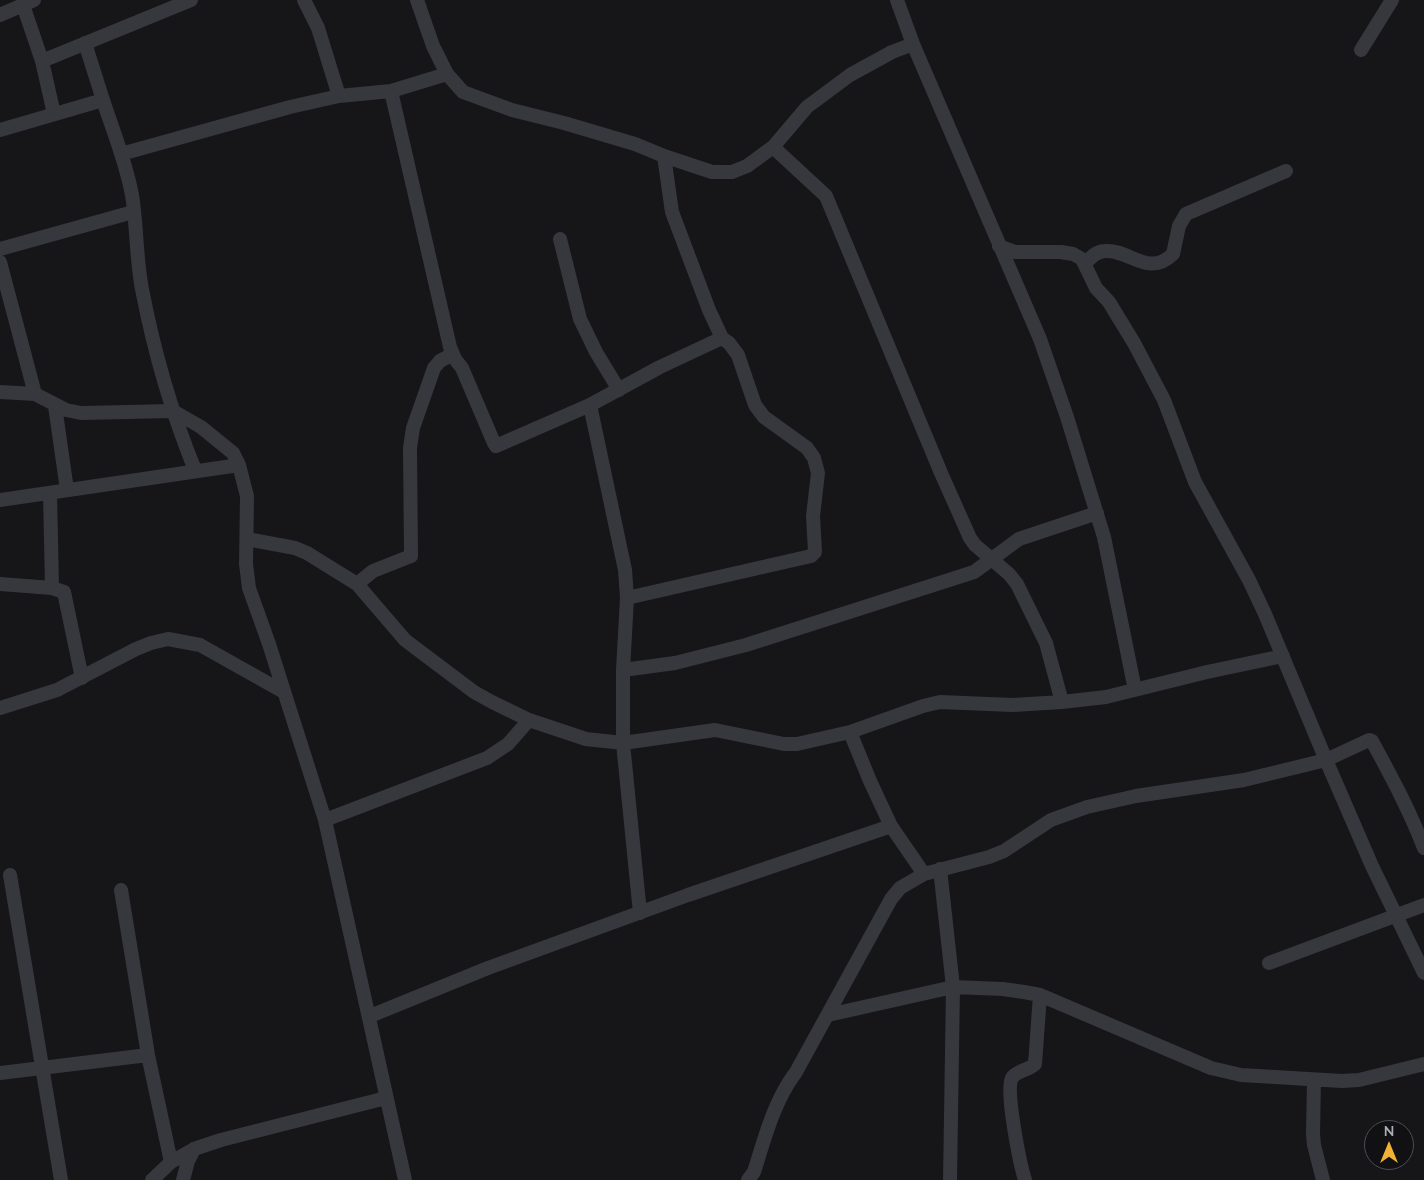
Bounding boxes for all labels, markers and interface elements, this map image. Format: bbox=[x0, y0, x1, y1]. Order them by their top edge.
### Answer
north arrow bbox=[1364, 1120, 1414, 1170]
text: N bbox=[1384, 1122, 1394, 1140]

